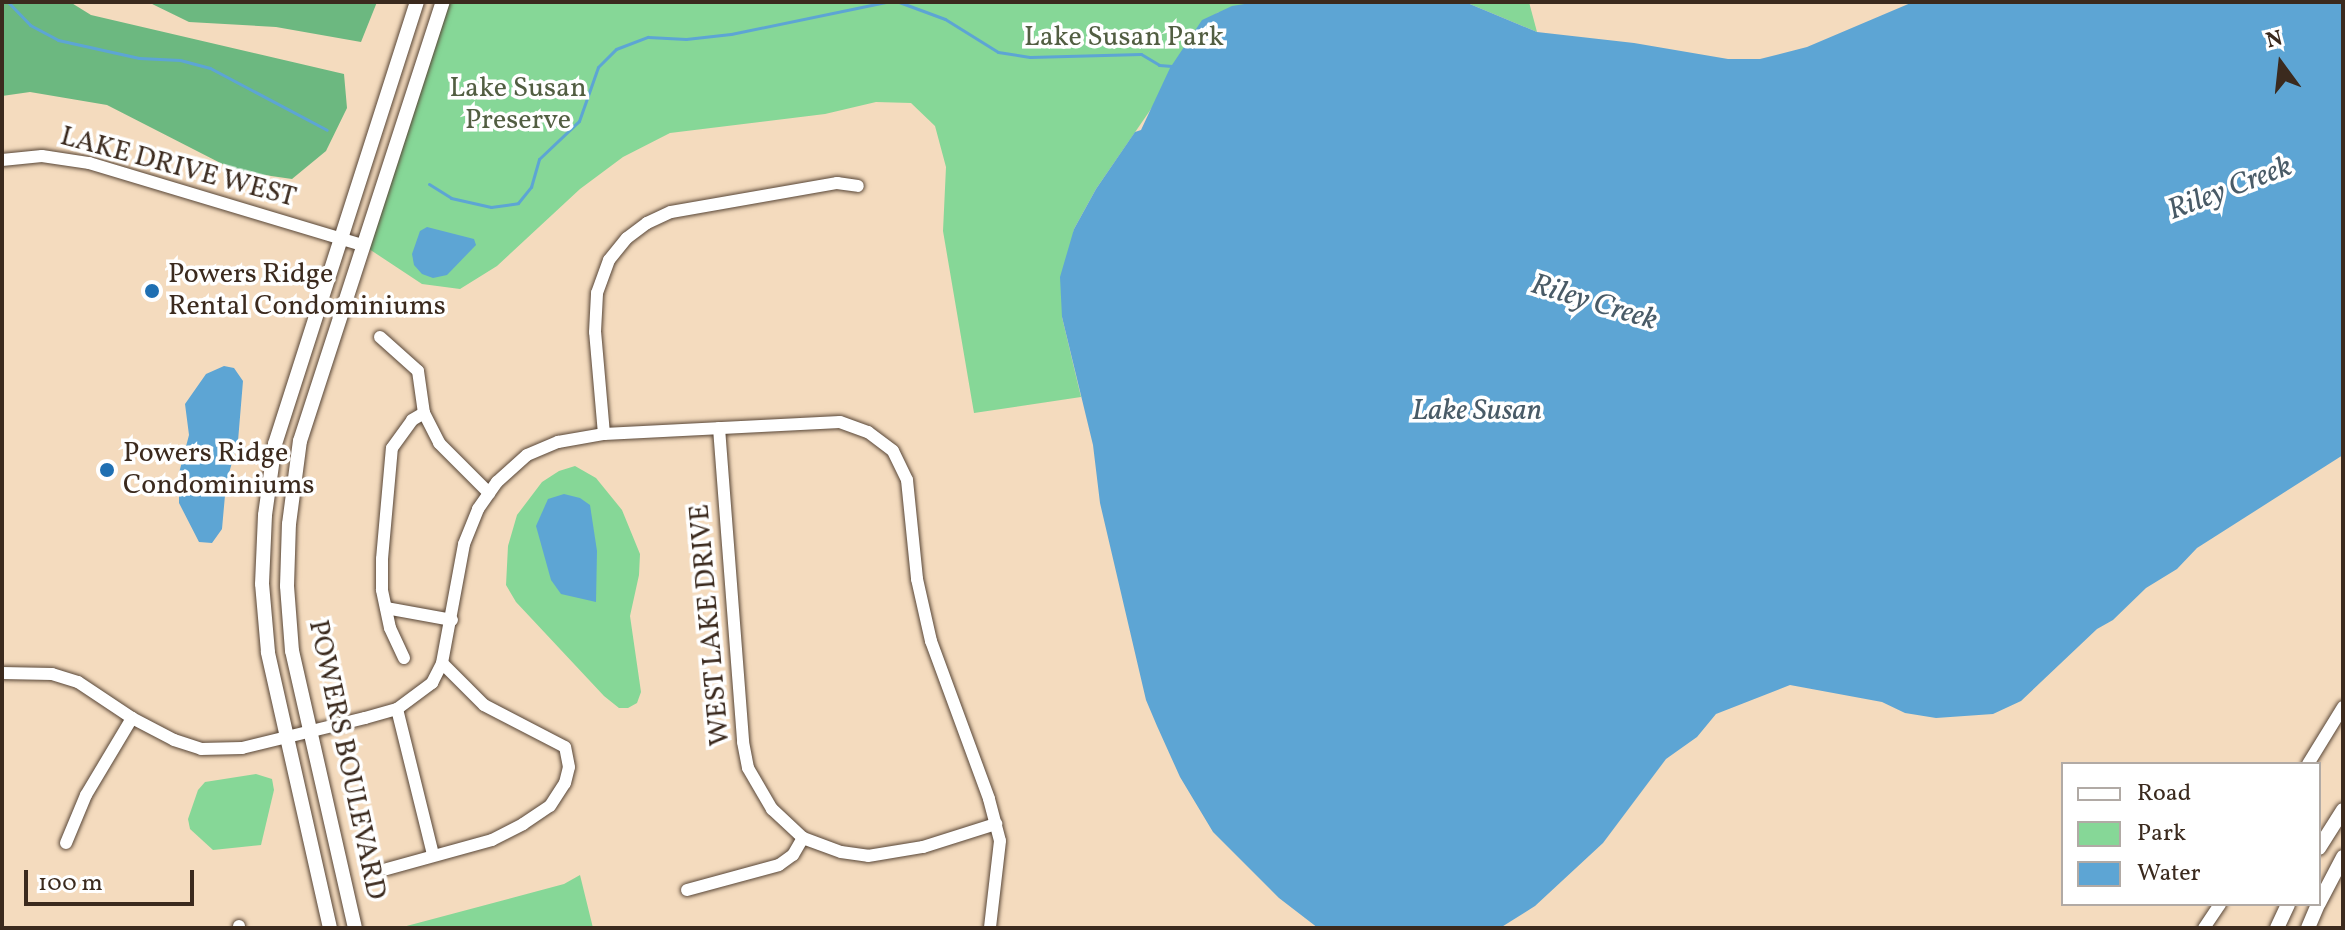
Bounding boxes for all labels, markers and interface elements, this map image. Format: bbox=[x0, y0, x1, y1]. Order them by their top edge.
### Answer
park label: Lake Susan Park bbox=[1024, 21, 1224, 55]
text: N bbox=[2263, 23, 2286, 57]
north arrow bbox=[2241, 24, 2321, 104]
park label: Lake Susan Preserve bbox=[449, 72, 587, 138]
street label: LAKE DRIVE WEST bbox=[56, 120, 300, 216]
water label: Riley Creek bbox=[2163, 149, 2297, 229]
place label: Powers Ridge Rental Condominiums bbox=[168, 258, 446, 324]
water label: Riley Creek bbox=[1527, 267, 1661, 339]
marker: Powers Ridge Rental Condominiums bbox=[143, 282, 161, 300]
water label: Lake Susan bbox=[1412, 393, 1542, 429]
place label: Powers Ridge Condominiums bbox=[123, 437, 314, 503]
marker: Powers Ridge Condominiums bbox=[98, 461, 116, 479]
street label: WEST LAKE DRIVE bbox=[684, 502, 738, 748]
street label: POWERS BOULEVARD bbox=[300, 617, 392, 903]
legend bbox=[2061, 762, 2321, 906]
text: Road bbox=[2137, 777, 2191, 811]
text: Park bbox=[2137, 817, 2186, 851]
scale bar bbox=[28, 854, 198, 904]
text: Water bbox=[2137, 857, 2201, 891]
text: 100 m bbox=[38, 867, 103, 901]

